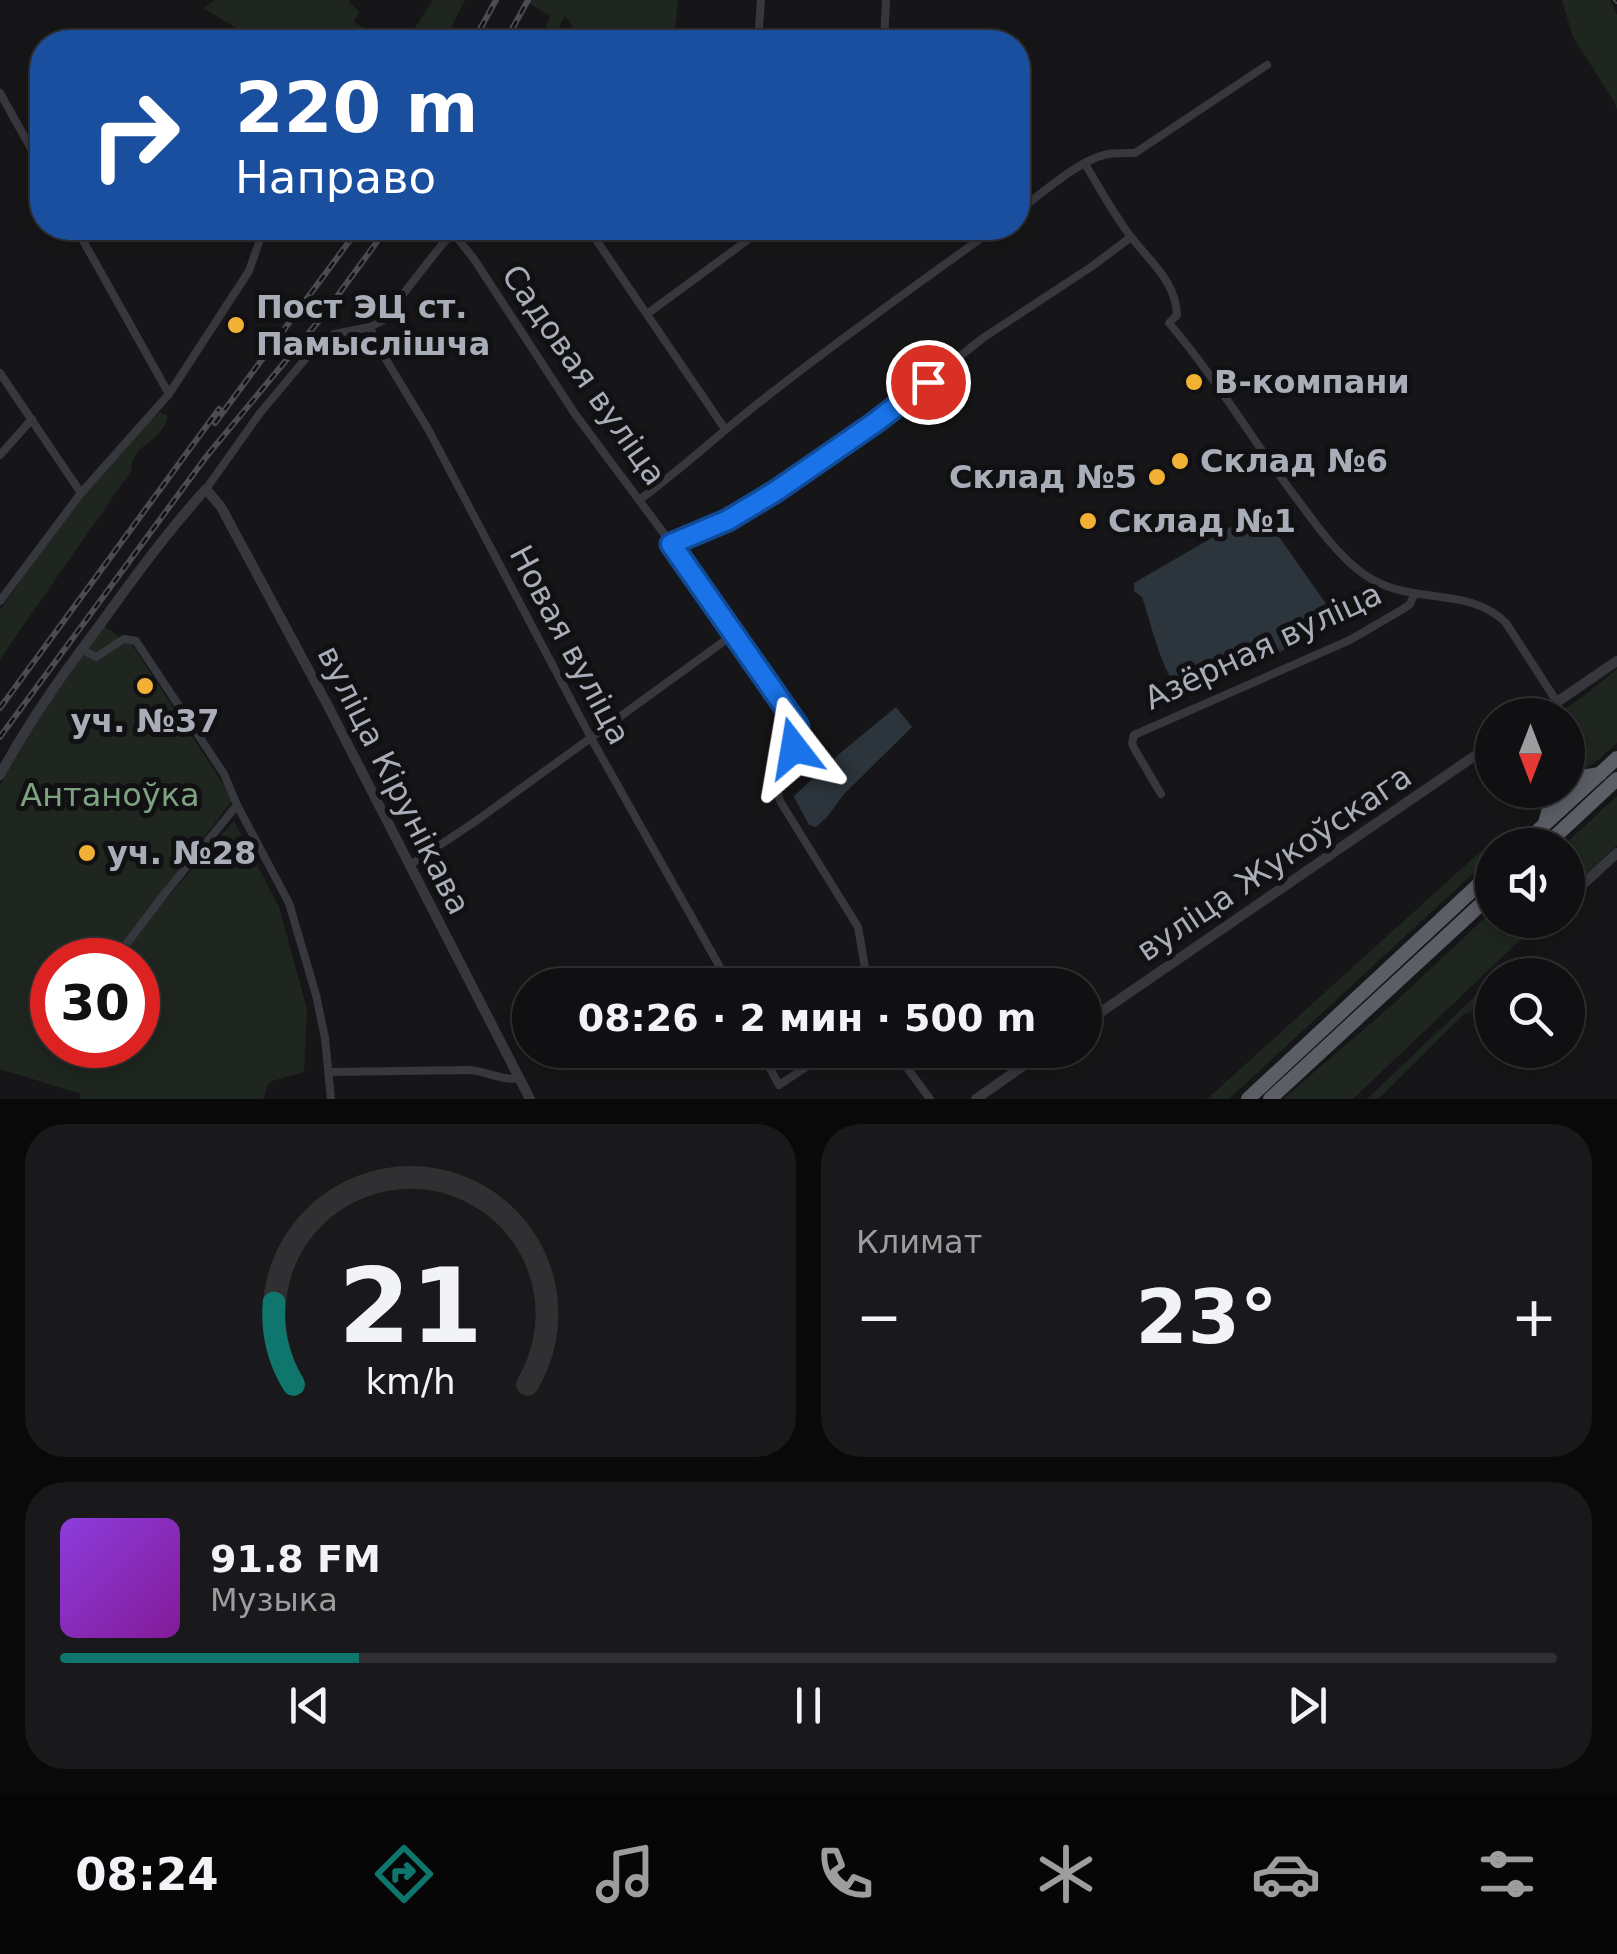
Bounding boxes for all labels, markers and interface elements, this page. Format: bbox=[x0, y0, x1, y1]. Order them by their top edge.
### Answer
text: 220 m bbox=[235, 67, 478, 149]
icon: right bbox=[70, 70, 200, 200]
text: Направо bbox=[235, 151, 436, 204]
street label: Садовая вуліца bbox=[494, 258, 674, 492]
place label: Пост ЭЦ ст. Памыслішча bbox=[256, 288, 490, 363]
marker: Пост ЭЦ ст. Памыслішча bbox=[225, 314, 247, 336]
pin bbox=[886, 340, 971, 425]
icon: arrive bbox=[901, 355, 956, 410]
place label: В-компани bbox=[1214, 363, 1410, 401]
marker: В-компани bbox=[1183, 371, 1205, 393]
place label: Склад №6 bbox=[1200, 442, 1388, 480]
marker: Склад №6 bbox=[1169, 450, 1191, 472]
place label: Склад №5 bbox=[949, 458, 1137, 496]
marker: Склад №5 bbox=[1146, 466, 1168, 488]
place label: Склад №1 bbox=[1108, 502, 1296, 540]
marker: Склад №1 bbox=[1077, 510, 1099, 532]
street label: Новая вуліца bbox=[502, 539, 638, 751]
street label: Азёрная вуліца bbox=[1138, 574, 1388, 718]
street label: вуліца Кірунікава bbox=[310, 639, 478, 921]
marker: уч. №37 bbox=[134, 675, 156, 697]
position arrow bbox=[742, 696, 846, 800]
north arrow bbox=[1475, 698, 1585, 808]
map controls bbox=[1475, 698, 1585, 1068]
place label: уч. №37 bbox=[70, 702, 220, 740]
street label: вуліца Жукоўскага bbox=[1130, 757, 1418, 969]
park label: Антаноўка bbox=[20, 776, 200, 814]
button: sound bbox=[1475, 828, 1585, 938]
place label: уч. №28 bbox=[107, 834, 256, 872]
marker: уч. №28 bbox=[76, 842, 98, 864]
speed limit sign: 30 bbox=[30, 938, 160, 1068]
button: search bbox=[1475, 958, 1585, 1068]
text: 08:26 · 2 мин · 500 m bbox=[578, 996, 1036, 1040]
text: Климат bbox=[856, 1223, 982, 1261]
text: 21 bbox=[338, 1245, 483, 1367]
text: 23° bbox=[1136, 1273, 1277, 1361]
text: − bbox=[856, 1285, 902, 1349]
text: + bbox=[1511, 1285, 1557, 1349]
text: km/h bbox=[365, 1361, 456, 1402]
text: 91.8 FM bbox=[210, 1537, 381, 1581]
text: Музыка bbox=[210, 1581, 338, 1619]
icon: previous bbox=[282, 1678, 337, 1733]
icon: pause bbox=[781, 1678, 836, 1733]
icon: next bbox=[1280, 1678, 1335, 1733]
icon: directions bbox=[369, 1839, 439, 1909]
icon: music bbox=[590, 1839, 660, 1909]
icon: phone bbox=[810, 1839, 880, 1909]
icon: climate bbox=[1031, 1839, 1101, 1909]
icon: car bbox=[1251, 1839, 1321, 1909]
icon: filters bbox=[1472, 1839, 1542, 1909]
text: 08:24 bbox=[75, 1848, 219, 1901]

